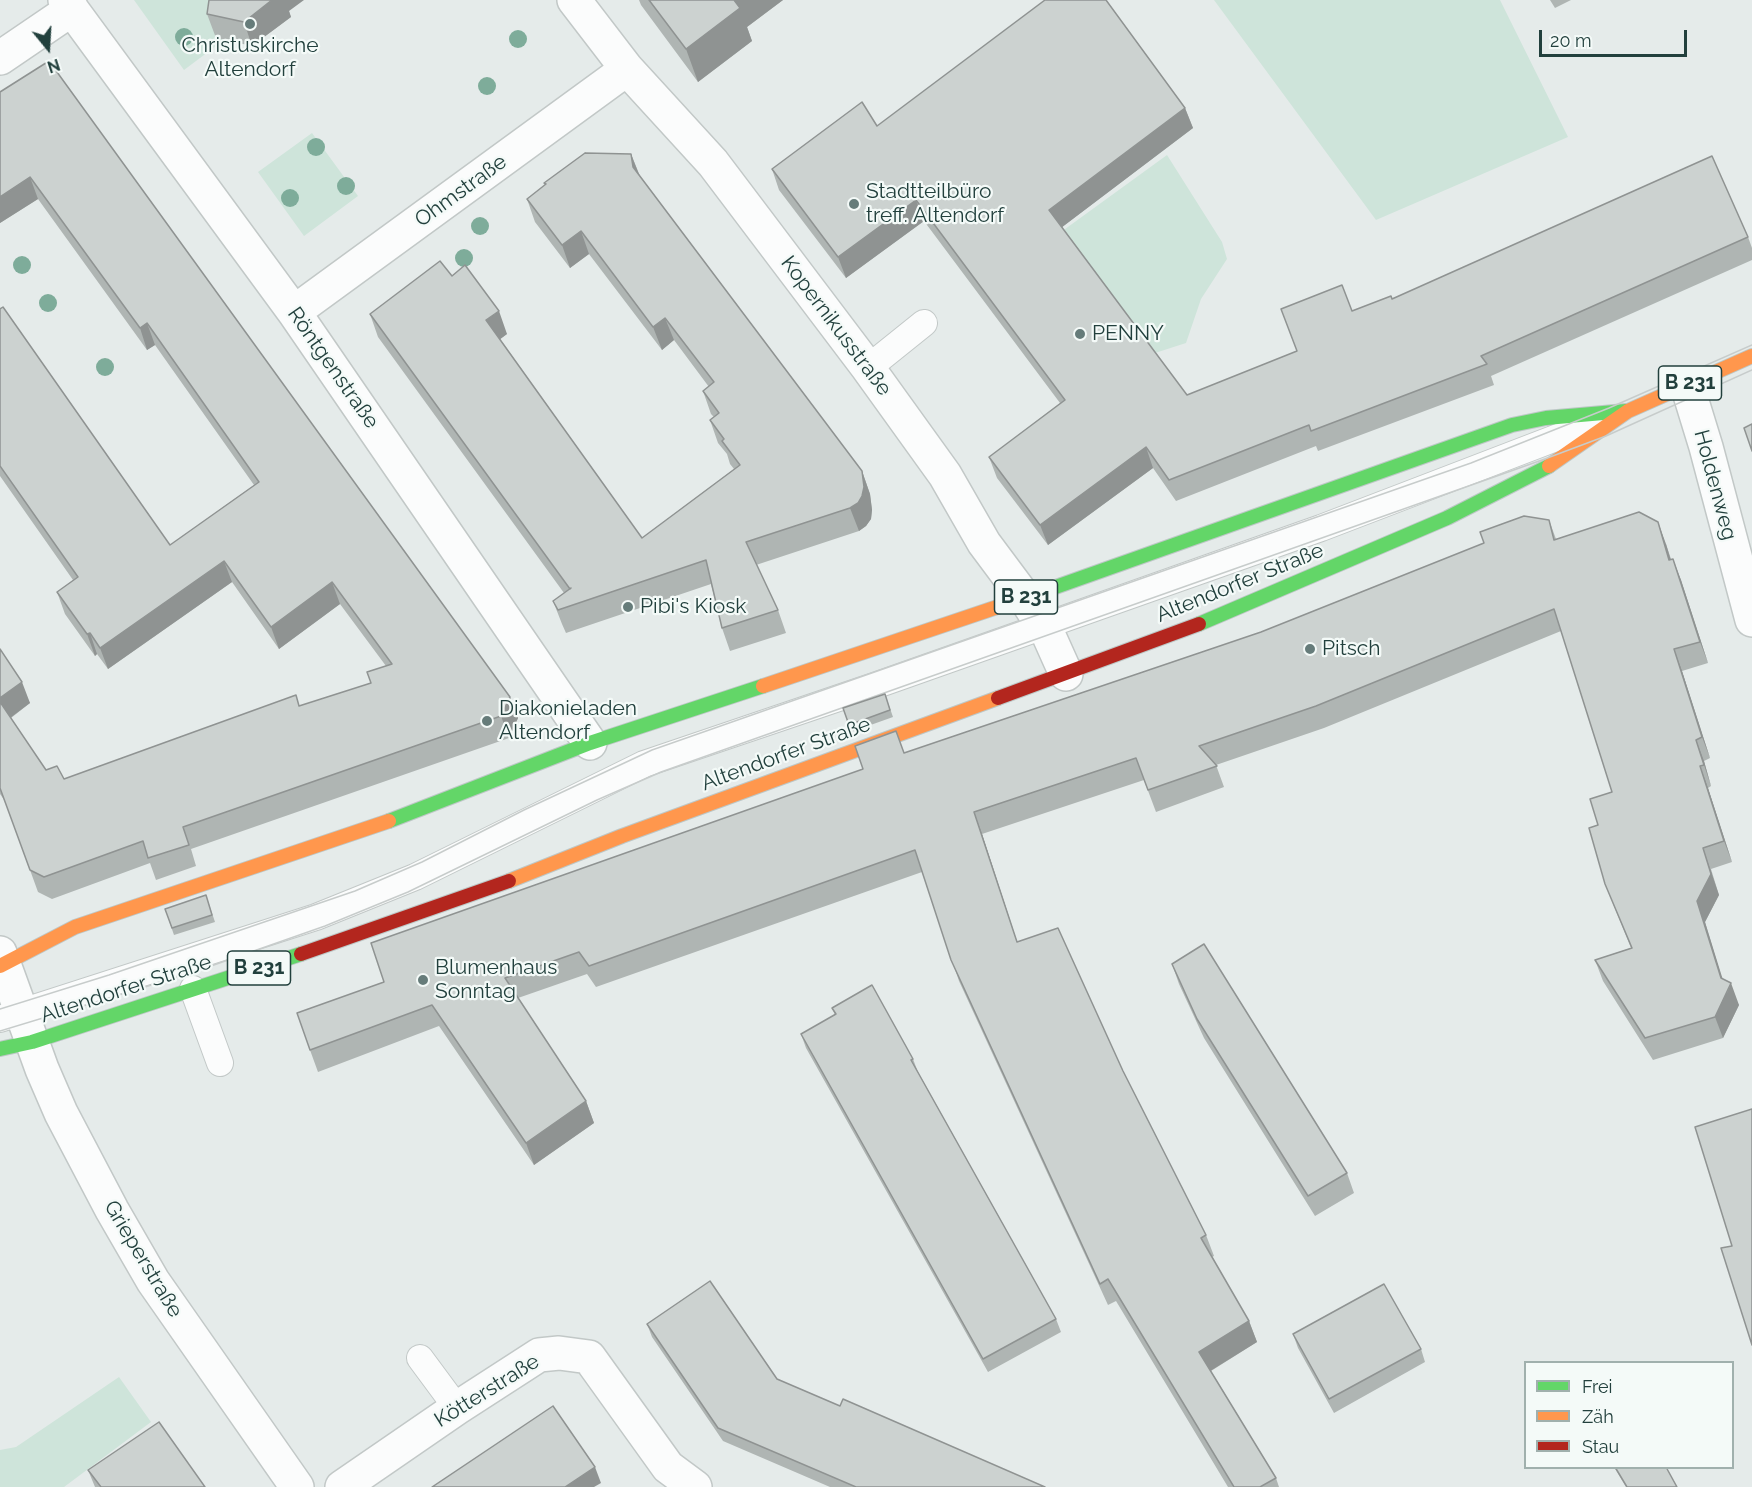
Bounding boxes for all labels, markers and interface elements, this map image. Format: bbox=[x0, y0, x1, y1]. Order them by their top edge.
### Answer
marker: Christuskirche Altendorf bbox=[243, 17, 257, 31]
north arrow bbox=[18, 18, 78, 78]
scale bar bbox=[1542, 18, 1690, 56]
text: 20 m bbox=[1550, 30, 1592, 51]
place label: Christuskirche Altendorf bbox=[181, 33, 319, 83]
text: N bbox=[45, 55, 62, 77]
street label: Ohmstraße bbox=[410, 149, 512, 233]
place label: Stadtteilbüro treff. Altendorf bbox=[866, 179, 1004, 229]
marker: Stadtteilbüro treff. Altendorf bbox=[847, 197, 861, 211]
street label: Kopernikusstraße bbox=[775, 251, 897, 401]
street label: Röntgenstraße bbox=[282, 303, 384, 433]
place label: PENNY bbox=[1092, 321, 1164, 347]
marker: PENNY bbox=[1073, 327, 1087, 341]
road number: B 231 bbox=[1658, 366, 1722, 400]
street label: Holdenweg bbox=[1688, 427, 1742, 543]
street label: Altendorfer Straße bbox=[1153, 538, 1327, 628]
road number: B 231 bbox=[994, 580, 1058, 614]
place label: Pibi's Kiosk bbox=[640, 594, 746, 620]
marker: Pibi's Kiosk bbox=[621, 600, 635, 614]
place label: Pitsch bbox=[1322, 636, 1381, 662]
marker: Pitsch bbox=[1303, 642, 1317, 656]
place label: Diakonieladen Altendorf bbox=[499, 696, 637, 746]
street label: Altendorfer Straße bbox=[698, 712, 874, 796]
marker: Diakonieladen Altendorf bbox=[480, 714, 494, 728]
street label: Altendorfer Straße bbox=[37, 949, 215, 1029]
road number: B 231 bbox=[228, 951, 290, 985]
place label: Blumenhaus Sonntag bbox=[435, 955, 557, 1005]
marker: Blumenhaus Sonntag bbox=[416, 973, 430, 987]
street label: Grieperstraße bbox=[98, 1196, 188, 1322]
street label: Kötterstraße bbox=[430, 1349, 544, 1433]
legend bbox=[1524, 1361, 1734, 1469]
text: Frei bbox=[1582, 1376, 1612, 1397]
text: Zäh bbox=[1582, 1406, 1614, 1427]
text: Stau bbox=[1582, 1436, 1619, 1457]

